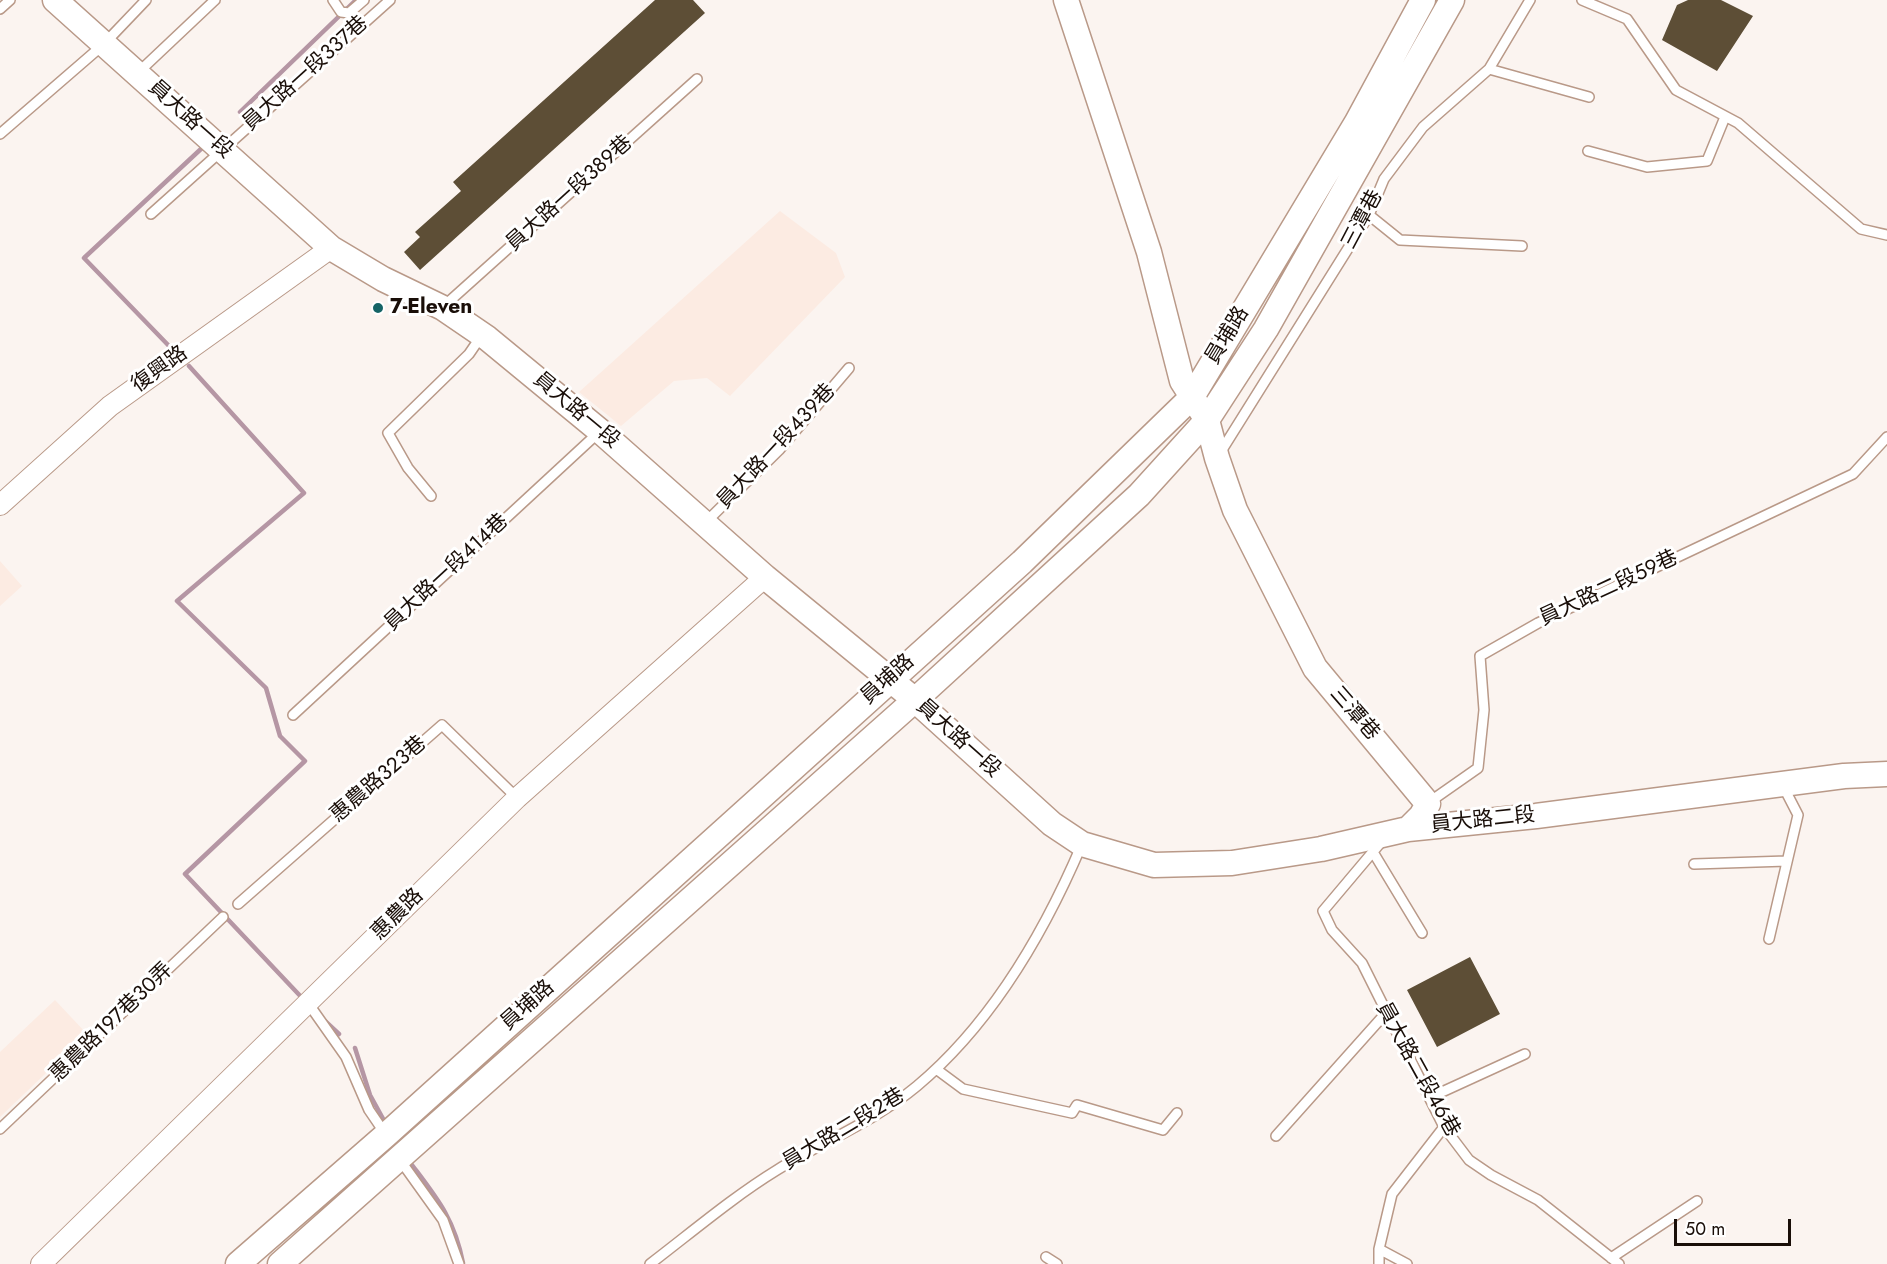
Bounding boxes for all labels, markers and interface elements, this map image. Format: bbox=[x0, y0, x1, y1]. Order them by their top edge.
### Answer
street label: 員大路一段337巷 bbox=[238, 11, 374, 137]
street label: 員大路一段 bbox=[143, 76, 237, 164]
street label: 員大路一段389巷 bbox=[502, 131, 638, 257]
street label: 三潭巷 bbox=[1337, 186, 1389, 254]
place label: 7-Eleven bbox=[390, 295, 472, 321]
marker: 7-Eleven bbox=[371, 301, 385, 315]
street label: 員埔路 bbox=[1201, 303, 1255, 369]
street label: 復興路 bbox=[127, 341, 193, 399]
street label: 員大路一段 bbox=[528, 368, 624, 454]
street label: 員大路一段439巷 bbox=[713, 379, 841, 515]
street label: 員大路一段414巷 bbox=[380, 509, 514, 637]
street label: 員大路二段59巷 bbox=[1536, 546, 1682, 632]
street label: 員埔路 bbox=[856, 650, 920, 710]
street label: 三潭巷 bbox=[1324, 682, 1384, 746]
street label: 員大路一段 bbox=[911, 695, 1005, 783]
street label: 惠農路323巷 bbox=[326, 731, 432, 829]
street label: 員大路二段 bbox=[1429, 803, 1537, 839]
street label: 惠農路 bbox=[367, 884, 429, 946]
street label: 惠農路197巷30弄 bbox=[45, 958, 179, 1088]
street label: 員埔路 bbox=[496, 976, 560, 1036]
street label: 員大路二段46巷 bbox=[1370, 998, 1464, 1142]
street label: 員大路二段2巷 bbox=[778, 1084, 910, 1176]
scale bar bbox=[1677, 1207, 1794, 1245]
text: 50 m bbox=[1685, 1216, 1725, 1242]

